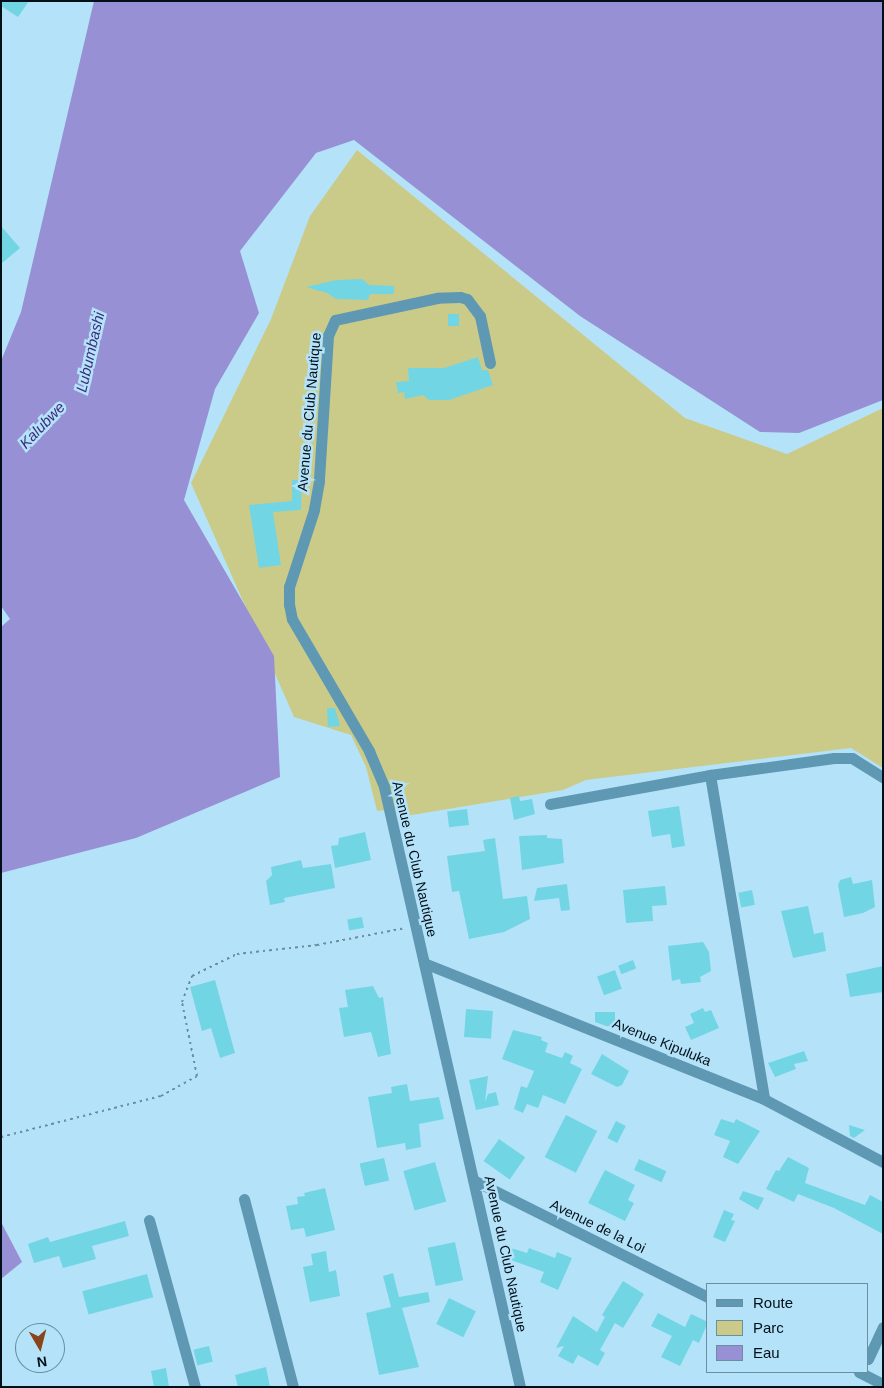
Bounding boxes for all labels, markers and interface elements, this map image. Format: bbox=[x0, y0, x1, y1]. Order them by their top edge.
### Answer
water label: Lubumbashi bbox=[72, 310, 108, 394]
street label: Avenue du Club Nautique bbox=[294, 332, 324, 492]
water label: Kalubwe bbox=[16, 398, 68, 452]
street label: Avenue du Club Nautique bbox=[389, 779, 441, 939]
street label: Avenue Kipuluka bbox=[610, 1015, 714, 1069]
street label: Avenue du Club Nautique bbox=[481, 1174, 531, 1334]
street label: Avenue de la Loi bbox=[548, 1196, 648, 1256]
legend bbox=[706, 1283, 869, 1373]
text: Route bbox=[753, 1294, 793, 1311]
text: Parc bbox=[753, 1319, 784, 1336]
north arrow bbox=[15, 1323, 65, 1373]
text: Eau bbox=[753, 1344, 780, 1361]
text: N bbox=[36, 1353, 48, 1370]

